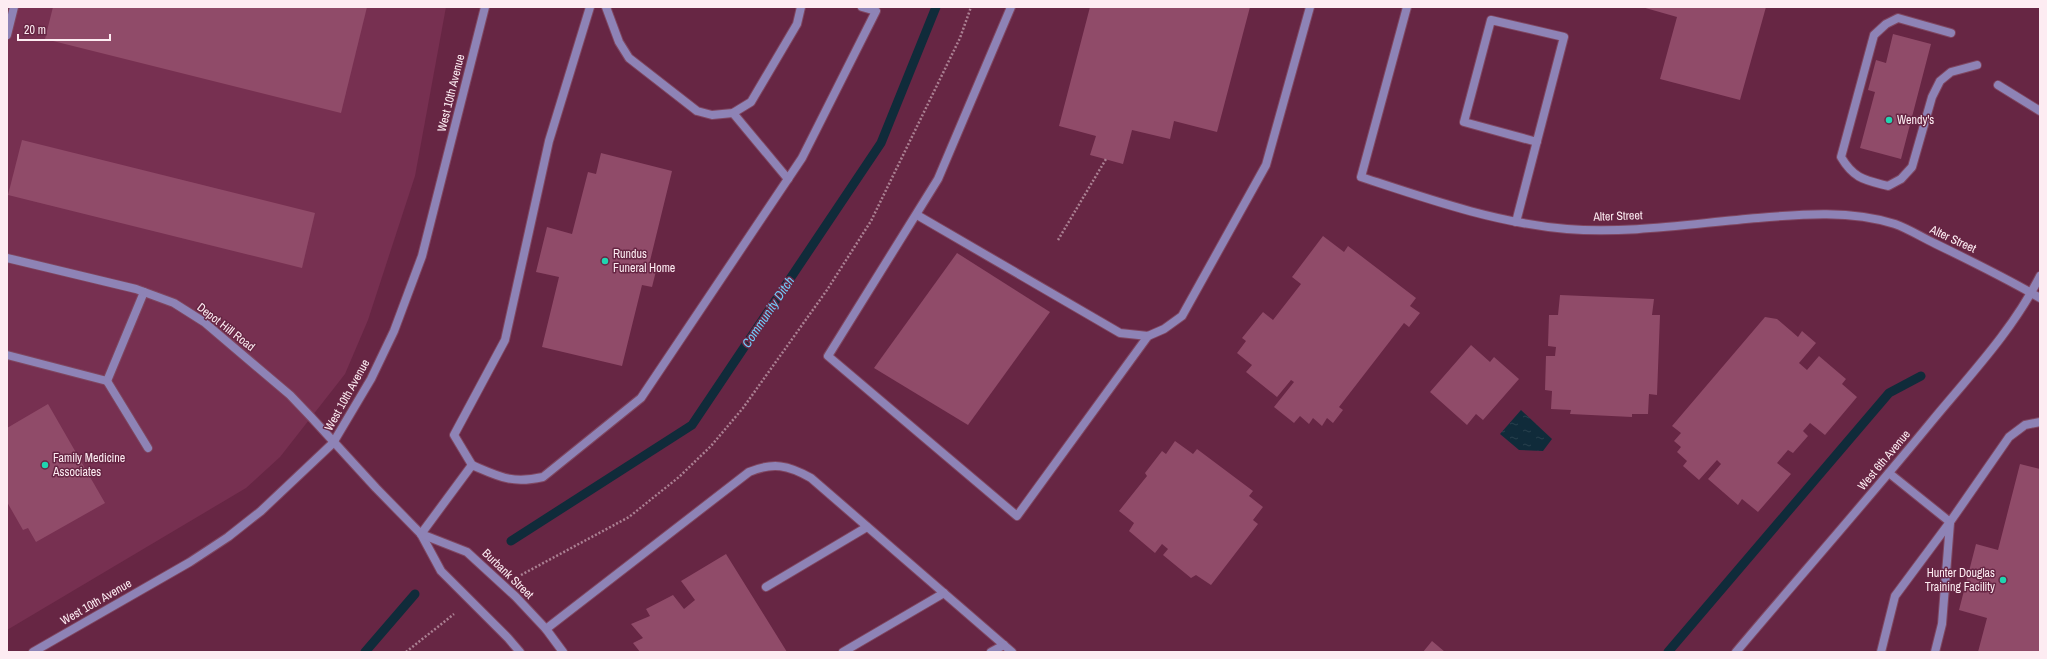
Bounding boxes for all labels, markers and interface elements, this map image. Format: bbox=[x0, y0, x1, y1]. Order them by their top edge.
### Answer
scale bar bbox=[18, 16, 110, 42]
text: 20 m bbox=[24, 22, 46, 38]
street label: West 10th Avenue bbox=[434, 52, 468, 134]
place label: Wendy's bbox=[1897, 112, 1934, 128]
marker: Wendy's bbox=[1884, 115, 1894, 125]
street label: Alter Street bbox=[1592, 207, 1643, 225]
street label: Alter Street bbox=[1926, 221, 1979, 257]
place label: Rundus Funeral Home bbox=[613, 246, 675, 276]
marker: Rundus Funeral Home bbox=[600, 256, 610, 266]
water label: Community Ditch bbox=[738, 273, 798, 351]
street label: Depot Hill Road bbox=[194, 299, 258, 355]
street label: West 10th Avenue bbox=[321, 356, 373, 434]
street label: West 6th Avenue bbox=[1854, 426, 1914, 494]
place label: Family Medicine Associates bbox=[52, 450, 125, 480]
marker: Family Medicine Associates bbox=[40, 460, 50, 470]
street label: Burbank Street bbox=[479, 545, 537, 603]
place label: Hunter Douglas Training Facility bbox=[1925, 565, 1995, 595]
street label: West 10th Avenue bbox=[58, 575, 134, 629]
marker: Hunter Douglas Training Facility bbox=[1998, 575, 2008, 585]

